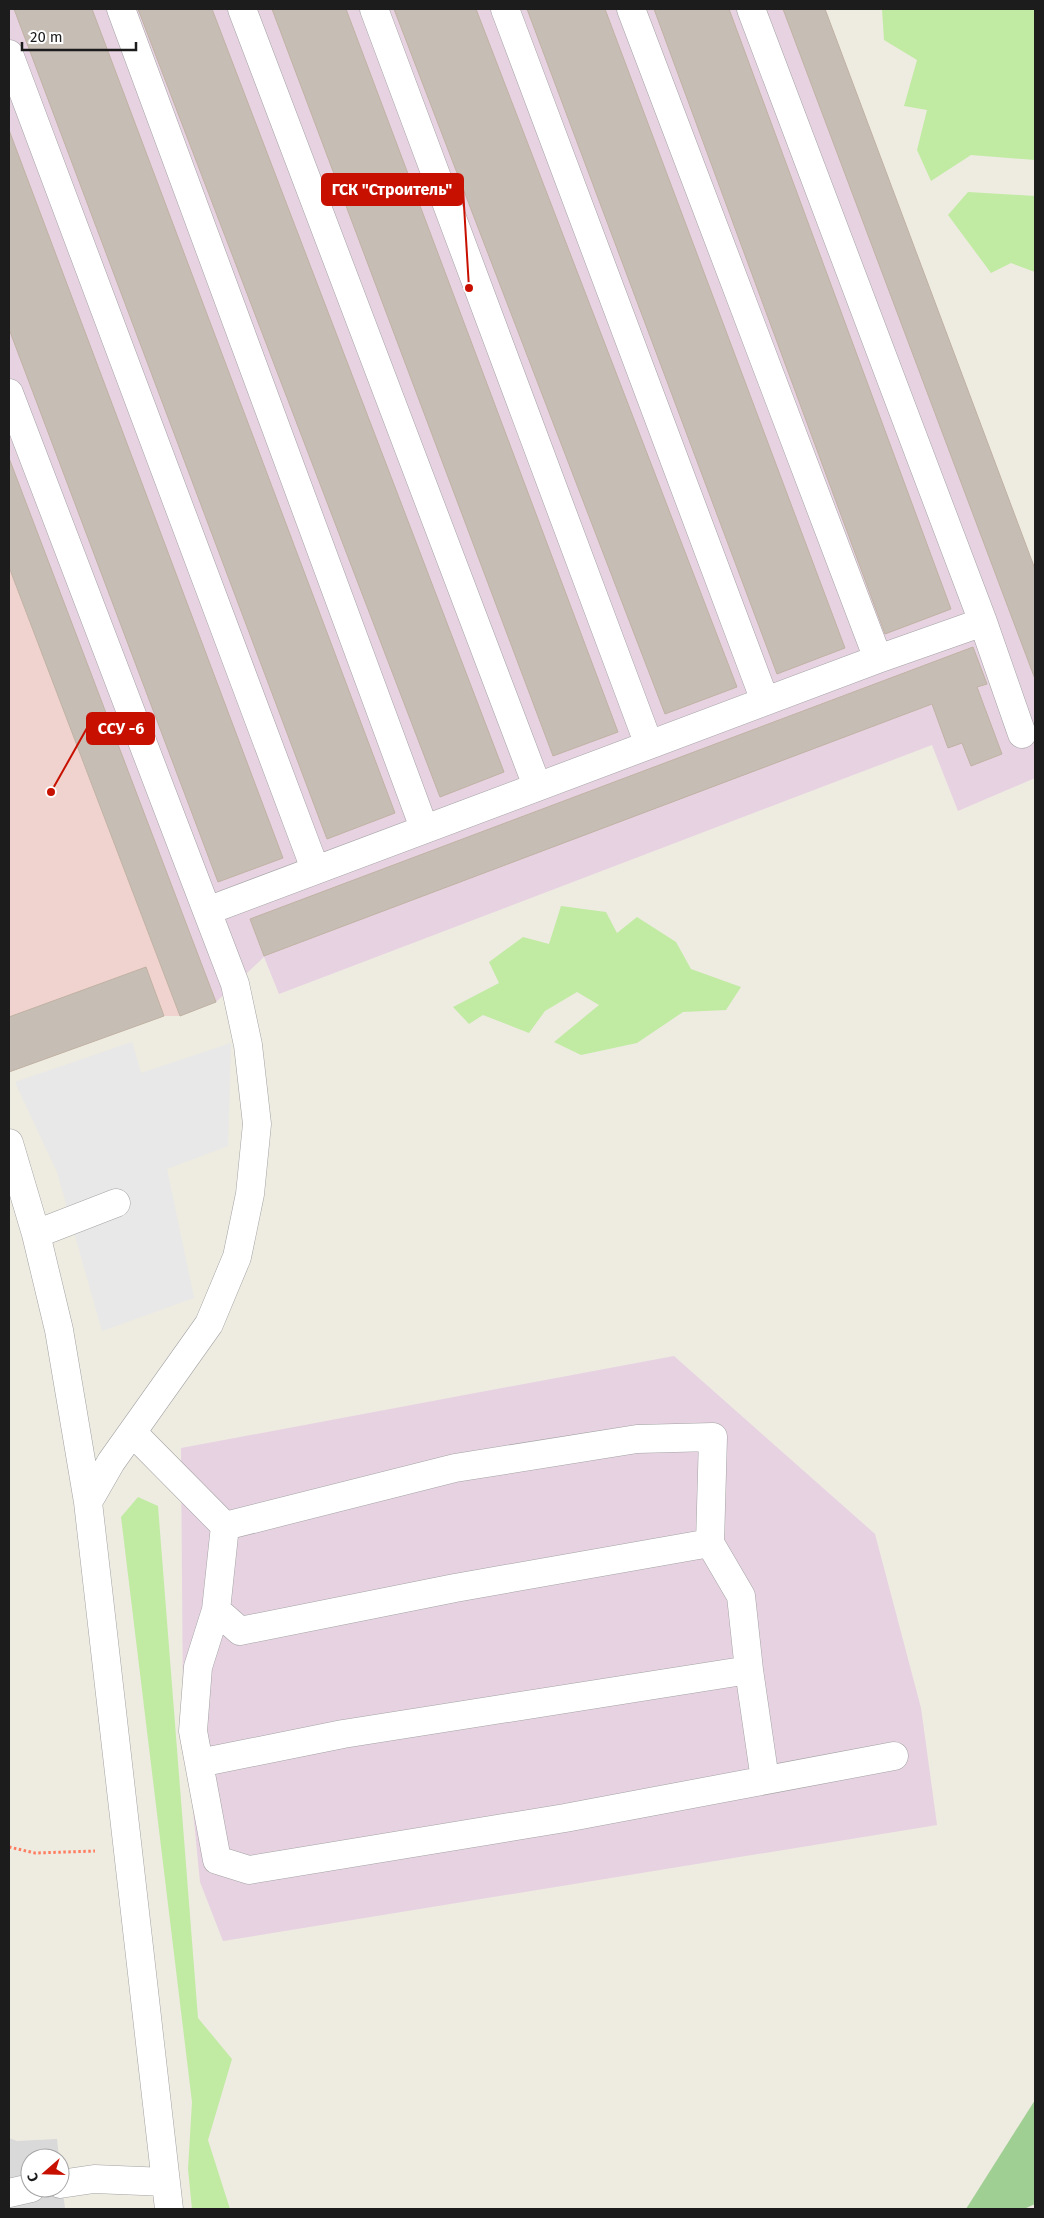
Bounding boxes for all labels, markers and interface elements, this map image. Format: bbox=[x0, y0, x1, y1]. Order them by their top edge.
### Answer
scale bar bbox=[22, 20, 136, 52]
text: 20 m bbox=[30, 28, 63, 46]
callout: ГСК "Строитель" bbox=[322, 174, 463, 205]
text: ГСК "Строитель" bbox=[332, 180, 452, 199]
callout: ССУ -6 bbox=[87, 713, 154, 744]
text: ССУ -6 bbox=[98, 719, 144, 738]
north arrow bbox=[20, 2148, 70, 2198]
text: С bbox=[24, 2171, 43, 2184]

